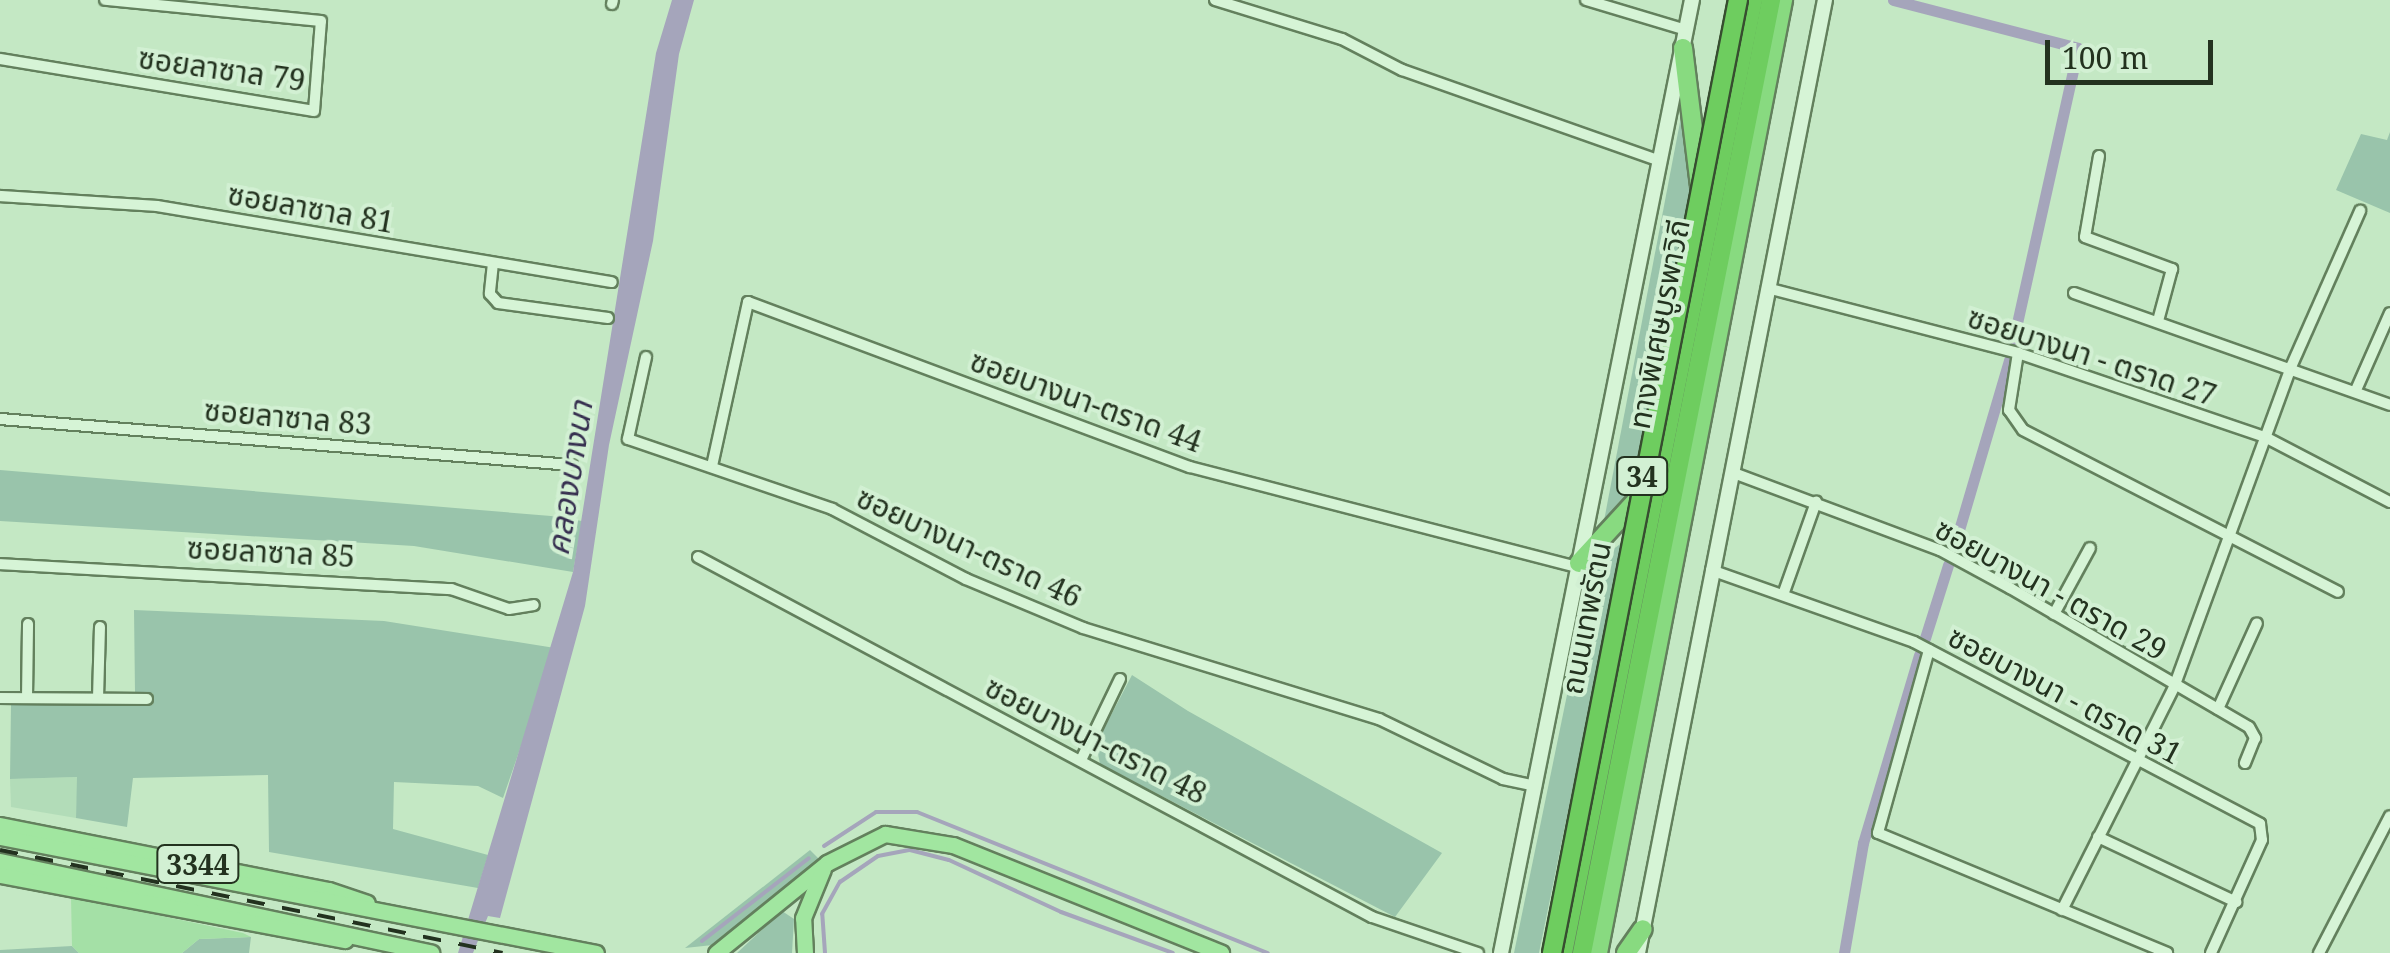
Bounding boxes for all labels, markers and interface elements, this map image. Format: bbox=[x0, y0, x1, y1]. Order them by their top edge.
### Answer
scale bar bbox=[2050, 20, 2218, 82]
text: 100 m bbox=[2062, 37, 2148, 78]
street label: ซอยลาซาล 79 bbox=[136, 39, 308, 99]
street label: ซอยลาซาล 81 bbox=[225, 176, 397, 240]
street label: ทางพิเศษบูรพาวิถี bbox=[1621, 216, 1697, 432]
street label: ซอยบางนา - ตราด 27 bbox=[1963, 299, 2221, 413]
street label: ซอยบางนา-ตราด 44 bbox=[965, 342, 1207, 460]
street label: ซอยลาซาล 83 bbox=[203, 392, 373, 442]
water label: คลองบางนา bbox=[538, 398, 600, 558]
road number: 34 bbox=[1614, 453, 1670, 499]
street label: ซอยบางนา-ตราด 46 bbox=[851, 479, 1087, 615]
street label: ซอยบางนา - ตราด 29 bbox=[1929, 510, 2173, 668]
street label: ซอยลาซาล 85 bbox=[186, 530, 356, 574]
street label: ถนนเทพรัตน bbox=[1554, 539, 1618, 697]
street label: ซอยบางนา - ตราด 31 bbox=[1942, 618, 2188, 772]
street label: ซอยบางนา-ตราด 48 bbox=[979, 669, 1213, 811]
road number: 3344 bbox=[156, 841, 240, 887]

